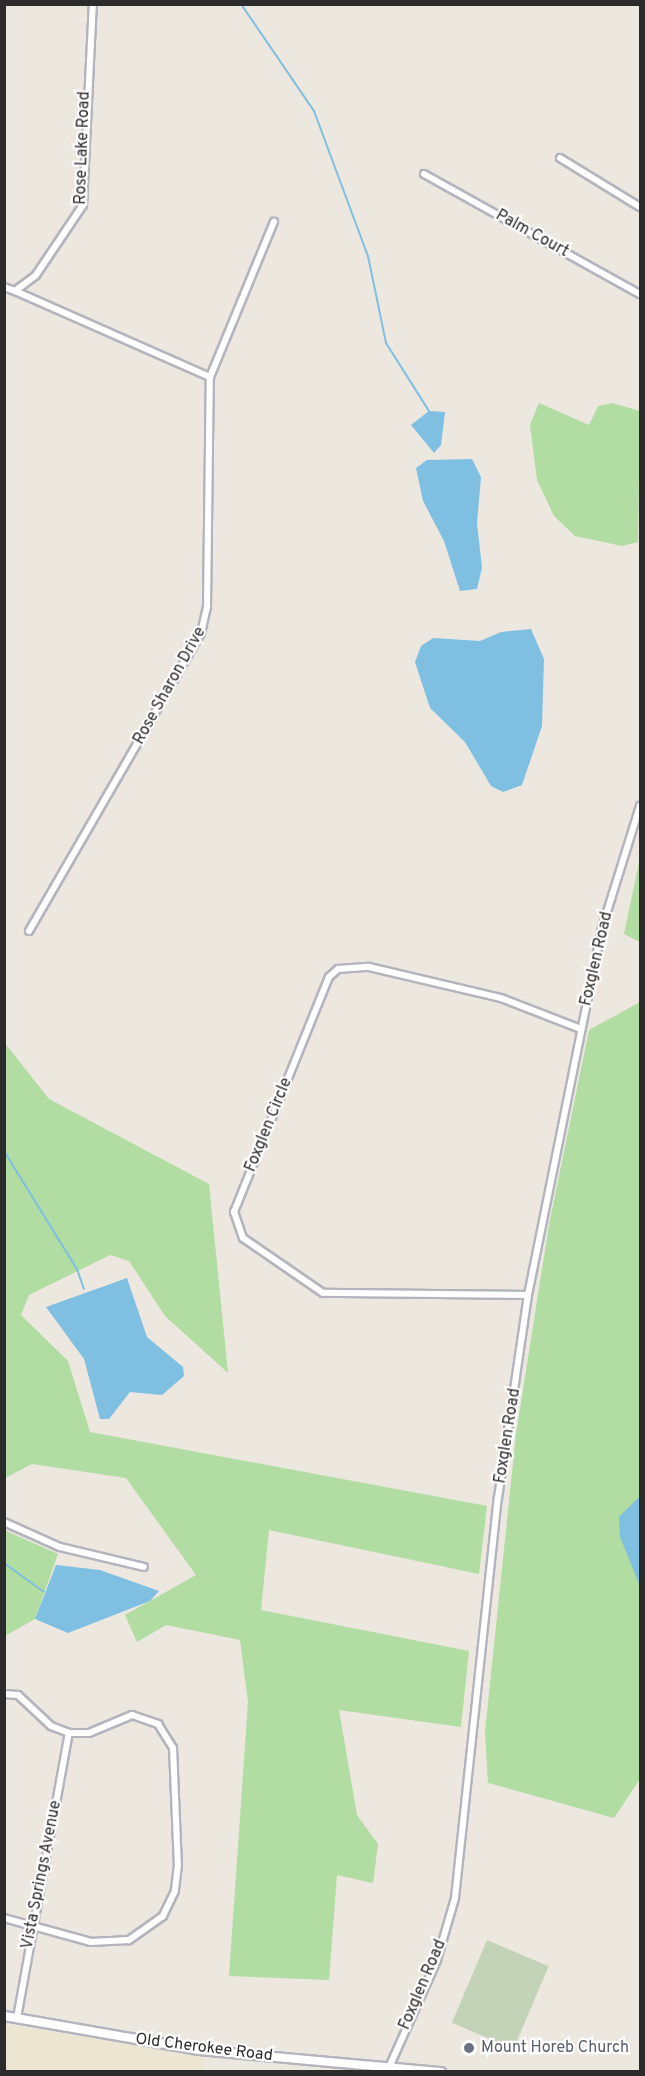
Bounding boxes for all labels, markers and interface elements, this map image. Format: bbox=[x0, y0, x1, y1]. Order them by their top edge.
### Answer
street label: Rose Lake Road bbox=[71, 91, 95, 205]
street label: Palm Court bbox=[492, 206, 572, 262]
street label: Rose Sharon Drive bbox=[130, 624, 210, 748]
street label: Foxglen Road bbox=[577, 910, 617, 1008]
street label: Foxglen Circle bbox=[241, 1075, 297, 1175]
street label: Foxglen Road bbox=[491, 1387, 525, 1485]
street label: Vista Springs Avenue bbox=[18, 1799, 66, 1951]
street label: Foxglen Road bbox=[395, 1937, 451, 2033]
street label: Old Cherokee Road bbox=[134, 2030, 274, 2066]
place label: Mount Horeb Church bbox=[481, 2038, 629, 2058]
marker: Mount Horeb Church bbox=[462, 2041, 476, 2055]

